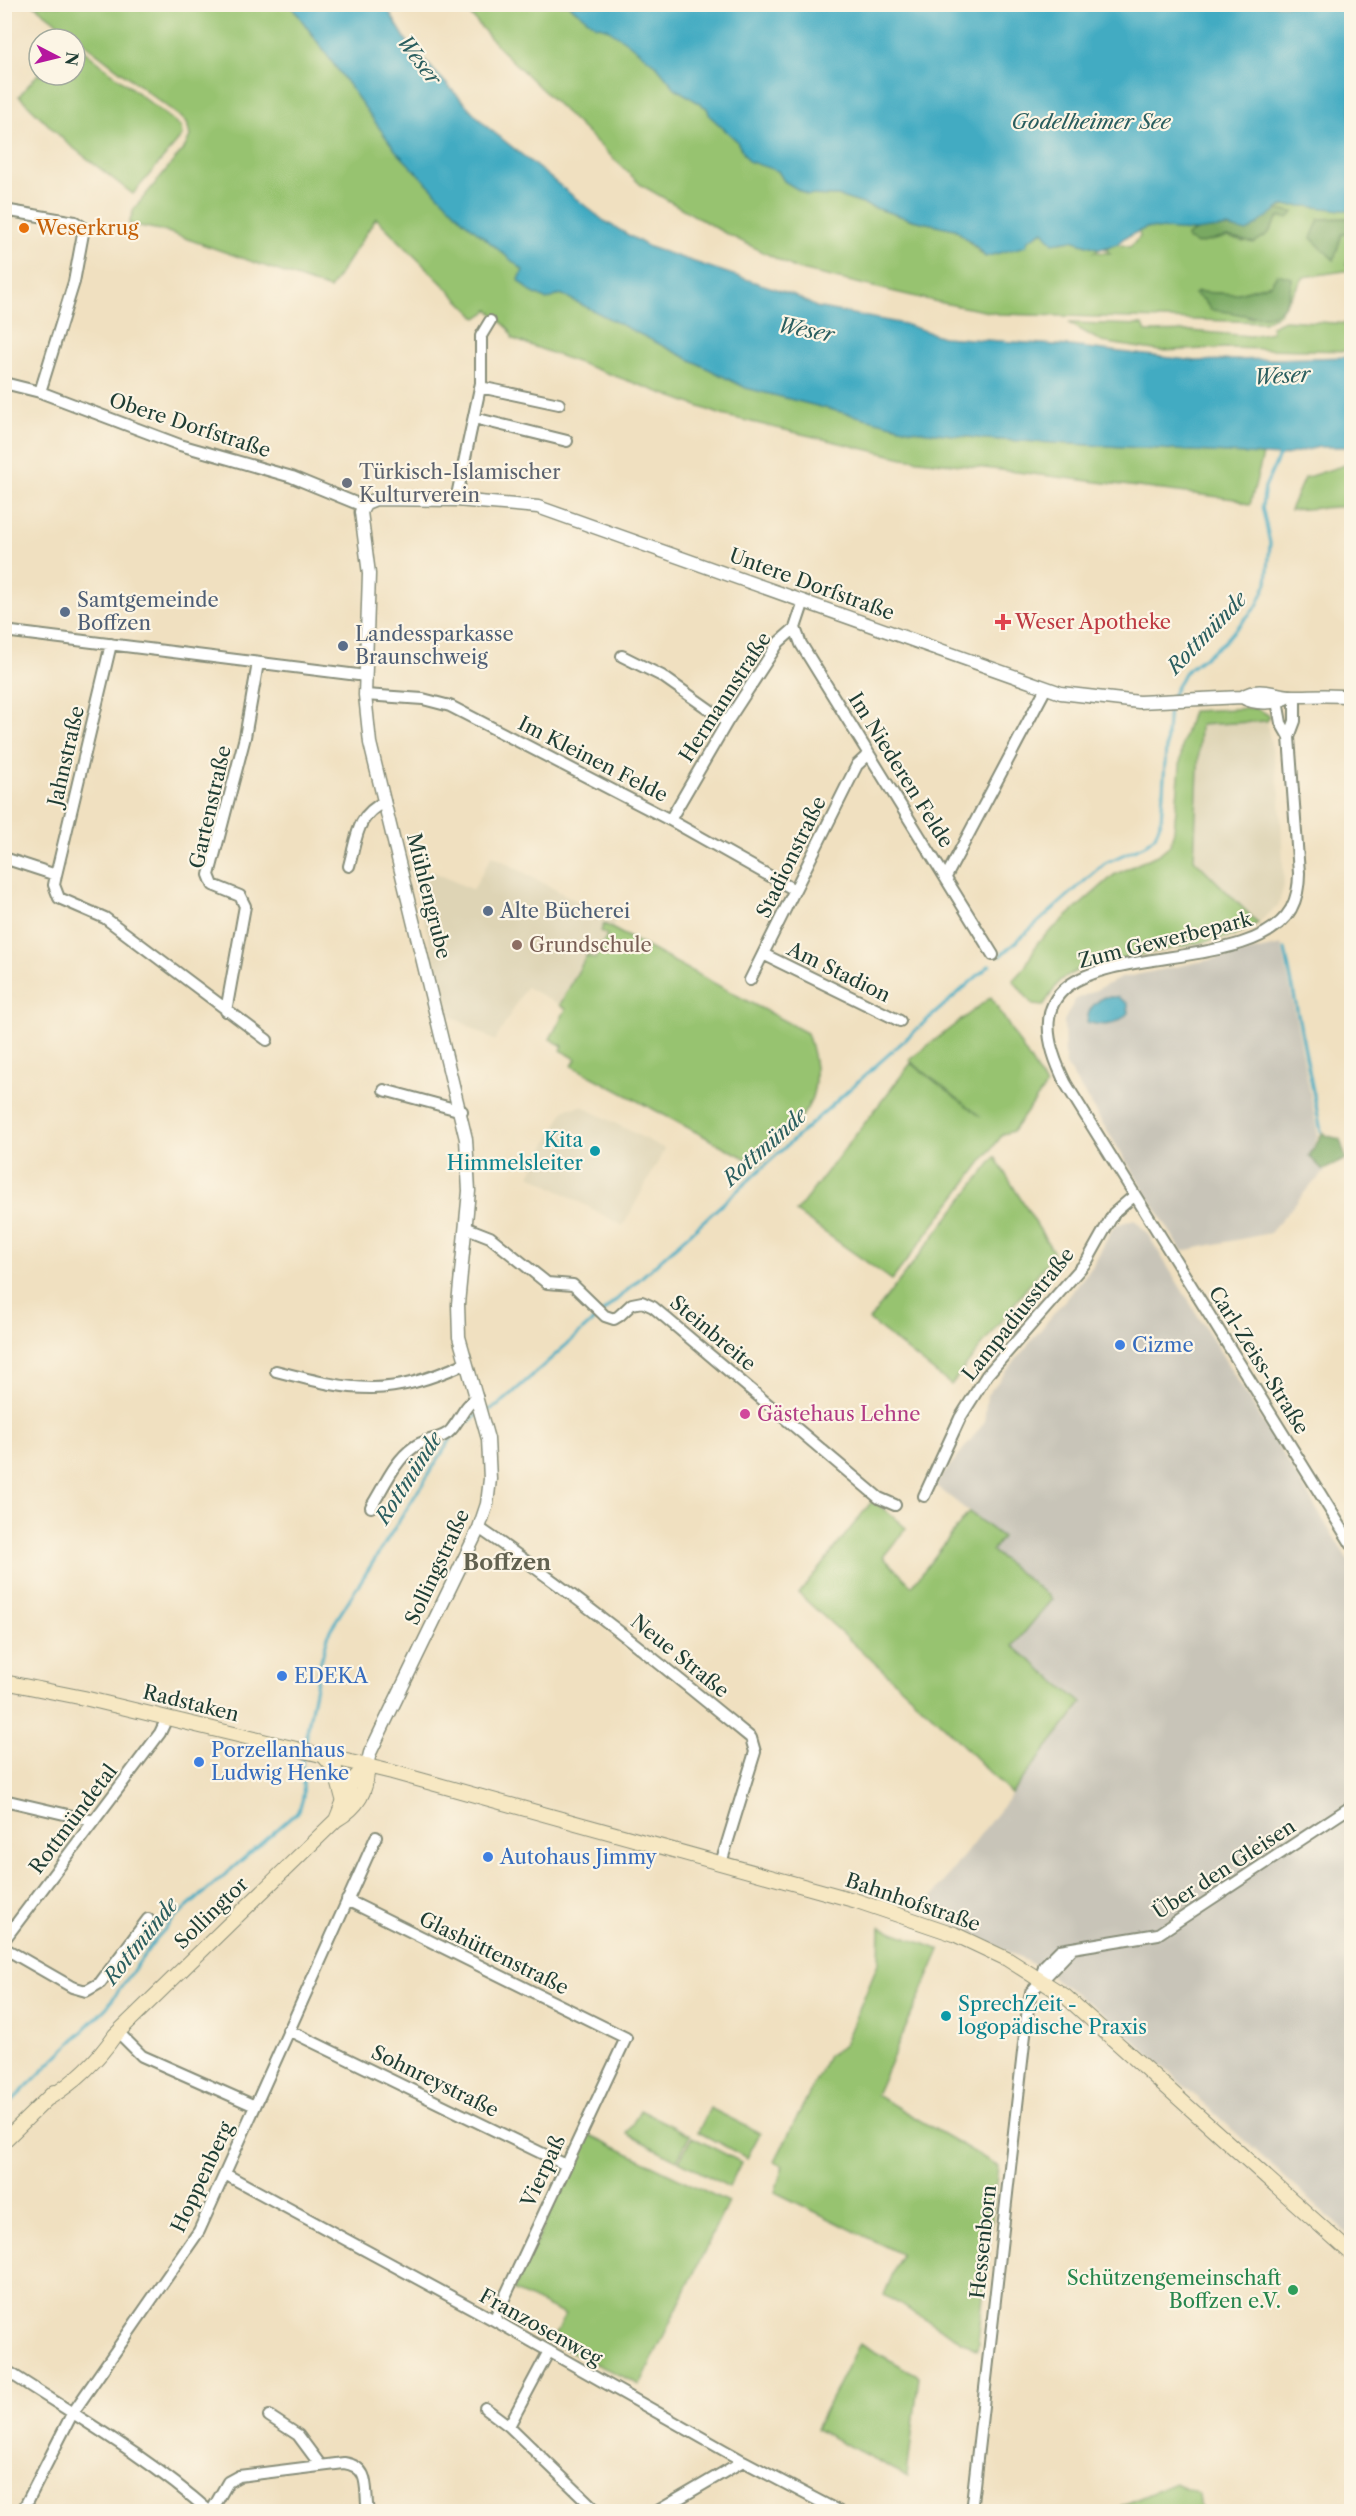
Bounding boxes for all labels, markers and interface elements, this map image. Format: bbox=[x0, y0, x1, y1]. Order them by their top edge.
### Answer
north arrow bbox=[27, 27, 87, 87]
water label: Weser bbox=[392, 29, 447, 91]
text: N bbox=[61, 51, 83, 67]
water label: Godelheimer See bbox=[1011, 109, 1172, 134]
place label: Weserkrug bbox=[35, 216, 139, 240]
marker: Weserkrug bbox=[17, 221, 31, 235]
water label: Weser bbox=[776, 312, 838, 347]
water label: Weser bbox=[1253, 361, 1312, 389]
street label: Obere Dorfstraße bbox=[106, 388, 274, 462]
place label: Türkisch-Islamischer Kulturverein bbox=[359, 460, 561, 507]
marker: Türkisch-Islamischer Kulturverein bbox=[340, 476, 354, 490]
street label: Untere Dorfstraße bbox=[726, 543, 898, 625]
water label: Rottmünde bbox=[1160, 586, 1253, 680]
place label: Samtgemeinde Boffzen bbox=[77, 588, 219, 635]
marker: Samtgemeinde Boffzen bbox=[58, 605, 72, 619]
place label: Weser Apotheke bbox=[1014, 610, 1171, 634]
marker: Weser Apotheke bbox=[996, 615, 1010, 629]
place label: Landessparkasse Braunschweig bbox=[355, 622, 514, 669]
street label: Hermannstraße bbox=[674, 627, 776, 767]
marker: Landessparkasse Braunschweig bbox=[336, 639, 350, 653]
street label: Im Niederen Felde bbox=[844, 688, 958, 852]
street label: Jahnstraße bbox=[42, 704, 89, 811]
street label: Im Kleinen Felde bbox=[514, 711, 672, 807]
street label: Gartenstraße bbox=[184, 743, 236, 871]
street label: Stadionstraße bbox=[751, 792, 831, 922]
street label: Mühlengrube bbox=[402, 831, 456, 961]
place label: Alte Bücherei bbox=[499, 899, 630, 923]
marker: Alte Bücherei bbox=[481, 904, 495, 918]
street label: Zum Gewerbepark bbox=[1076, 906, 1256, 973]
place label: Grundschule bbox=[529, 933, 652, 957]
street label: Am Stadion bbox=[783, 936, 895, 1007]
marker: Grundschule bbox=[510, 938, 524, 952]
water label: Rottmünde bbox=[716, 1102, 813, 1192]
place label: Kita Himmelsleiter bbox=[447, 1128, 584, 1175]
marker: Kita Himmelsleiter bbox=[588, 1144, 602, 1158]
street label: Lampadiusstraße bbox=[957, 1243, 1079, 1385]
street label: Carl-Zeiss-Straße bbox=[1204, 1282, 1314, 1438]
street label: Steinbreite bbox=[665, 1290, 761, 1376]
place label: Cizme bbox=[1132, 1333, 1194, 1357]
marker: Cizme bbox=[1113, 1338, 1127, 1352]
place label: Gästehaus Lehne bbox=[757, 1402, 921, 1426]
marker: Gästehaus Lehne bbox=[738, 1407, 752, 1421]
water label: Rottmünde bbox=[369, 1426, 448, 1530]
street label: Sollingstraße bbox=[400, 1505, 474, 1629]
district label: Boffzen bbox=[463, 1549, 551, 1576]
street label: Neue Straße bbox=[626, 1609, 734, 1703]
place label: EDEKA bbox=[294, 1664, 369, 1688]
marker: EDEKA bbox=[275, 1669, 289, 1683]
street label: Radstaken bbox=[141, 1679, 242, 1727]
place label: Porzellanhaus Ludwig Henke bbox=[211, 1738, 349, 1785]
marker: Porzellanhaus Ludwig Henke bbox=[192, 1755, 206, 1769]
street label: Rottmündetal bbox=[24, 1759, 122, 1879]
street label: Über den Gleisen bbox=[1148, 1813, 1300, 1924]
place label: Autohaus Jimmy bbox=[499, 1845, 658, 1869]
marker: Autohaus Jimmy bbox=[481, 1850, 495, 1864]
street label: Bahnhofstraße bbox=[842, 1868, 984, 1936]
street label: Sollingtor bbox=[169, 1872, 253, 1954]
water label: Rottmünde bbox=[97, 1892, 184, 1991]
street label: Glashüttenstraße bbox=[415, 1906, 573, 2000]
place label: SprechZeit - logopädische Praxis bbox=[958, 1992, 1147, 2039]
marker: SprechZeit - logopädische Praxis bbox=[939, 2009, 953, 2023]
street label: Sohnreystraße bbox=[367, 2040, 503, 2122]
street label: Hoppenberg bbox=[166, 2117, 238, 2236]
street label: Vierpaß bbox=[515, 2131, 570, 2212]
street label: Hessenborn bbox=[965, 2183, 1001, 2300]
place label: Schützengemeinschaft Boffzen e.V. bbox=[1067, 2266, 1281, 2313]
street label: Franzosenweg bbox=[475, 2283, 607, 2371]
marker: Schützengemeinschaft Boffzen e.V. bbox=[1286, 2283, 1300, 2297]

